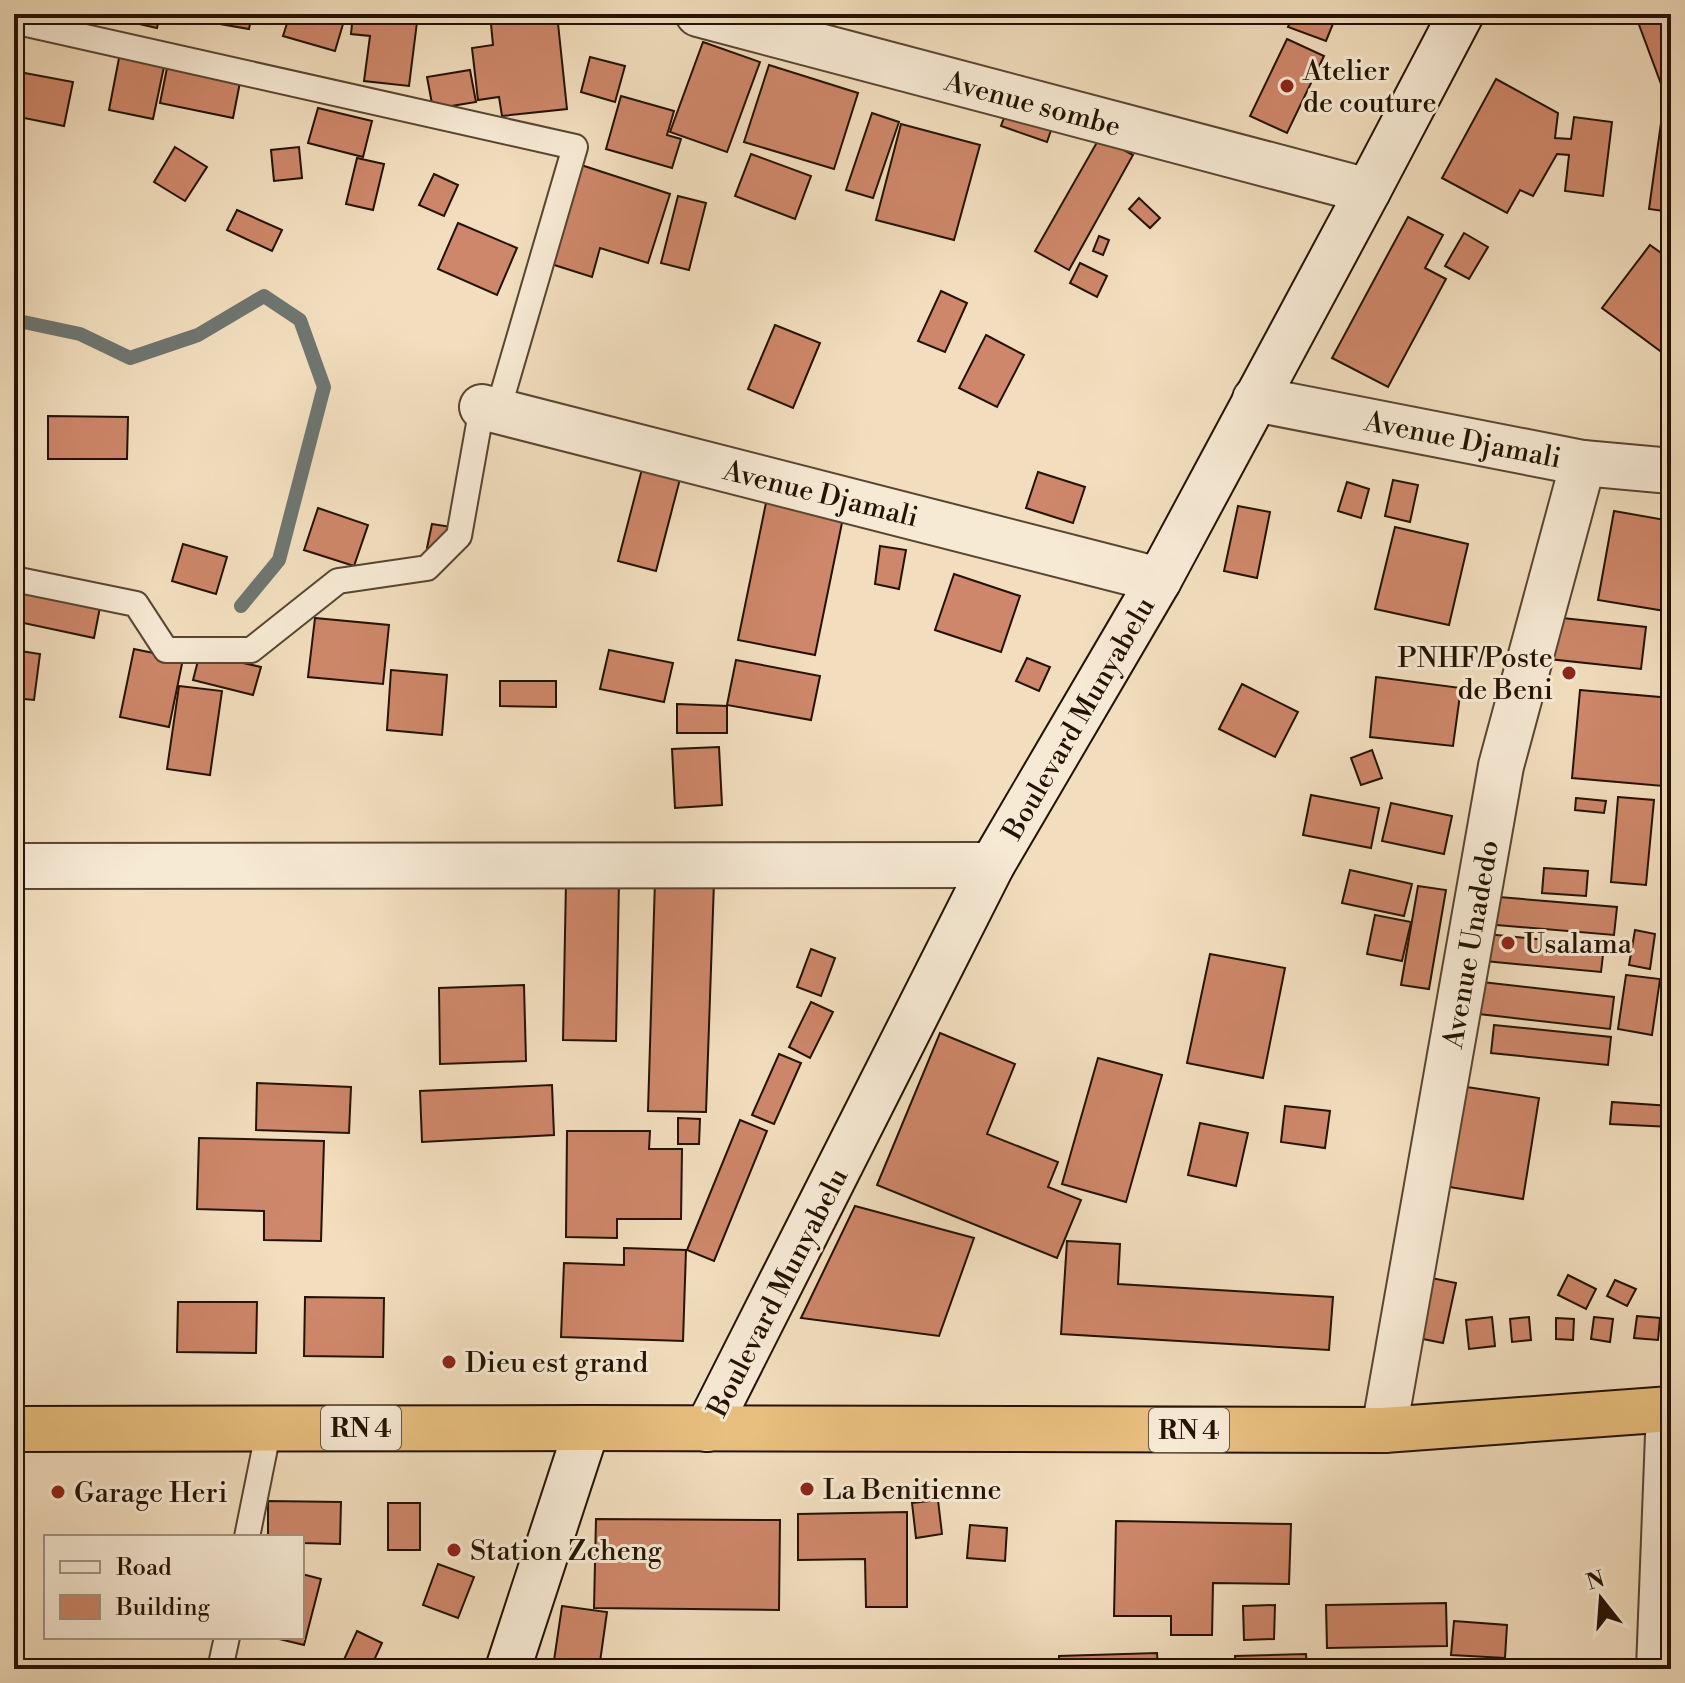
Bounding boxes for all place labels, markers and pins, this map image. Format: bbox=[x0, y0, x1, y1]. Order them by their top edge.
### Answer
place label: Atelier de couture bbox=[1302, 54, 1437, 121]
marker: Atelier de couture bbox=[1278, 77, 1296, 95]
place label: PNHF/Poste de Beni bbox=[1398, 641, 1553, 708]
marker: PNHF/Poste de Beni bbox=[1560, 664, 1578, 682]
place label: Usalama bbox=[1524, 927, 1633, 962]
marker: Usalama bbox=[1499, 934, 1517, 952]
place label: Dieu est grand bbox=[465, 1346, 648, 1381]
marker: Dieu est grand bbox=[440, 1353, 458, 1371]
place label: La Benitienne bbox=[823, 1473, 1002, 1508]
place label: Garage Heri bbox=[74, 1476, 228, 1511]
marker: La Benitienne bbox=[798, 1480, 816, 1498]
marker: Garage Heri bbox=[49, 1483, 67, 1501]
place label: Station Zcheng bbox=[470, 1534, 663, 1569]
marker: Station Zcheng bbox=[445, 1541, 463, 1559]

